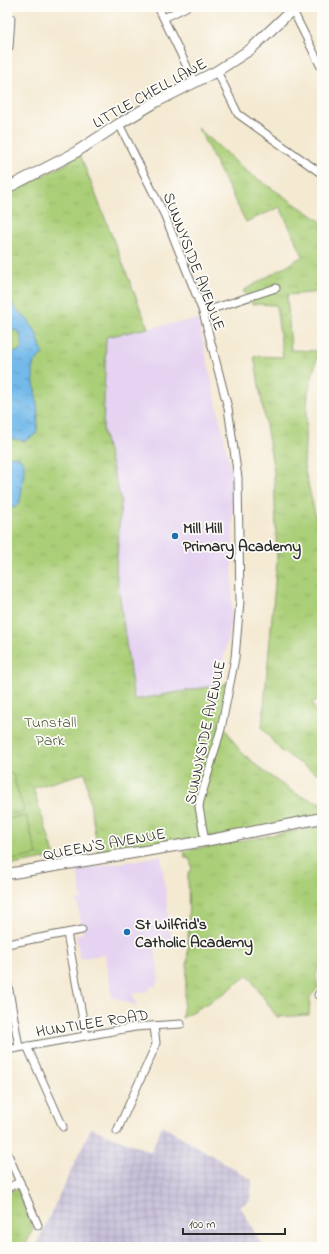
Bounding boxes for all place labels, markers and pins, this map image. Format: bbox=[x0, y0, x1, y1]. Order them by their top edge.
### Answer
place label: Mill Hill Primary Academy bbox=[183, 517, 301, 560]
marker: Mill Hill Primary Academy bbox=[170, 531, 180, 541]
place label: St Wilfrid's Catholic Academy bbox=[135, 913, 253, 956]
marker: St Wilfrid's Catholic Academy bbox=[122, 927, 132, 937]

